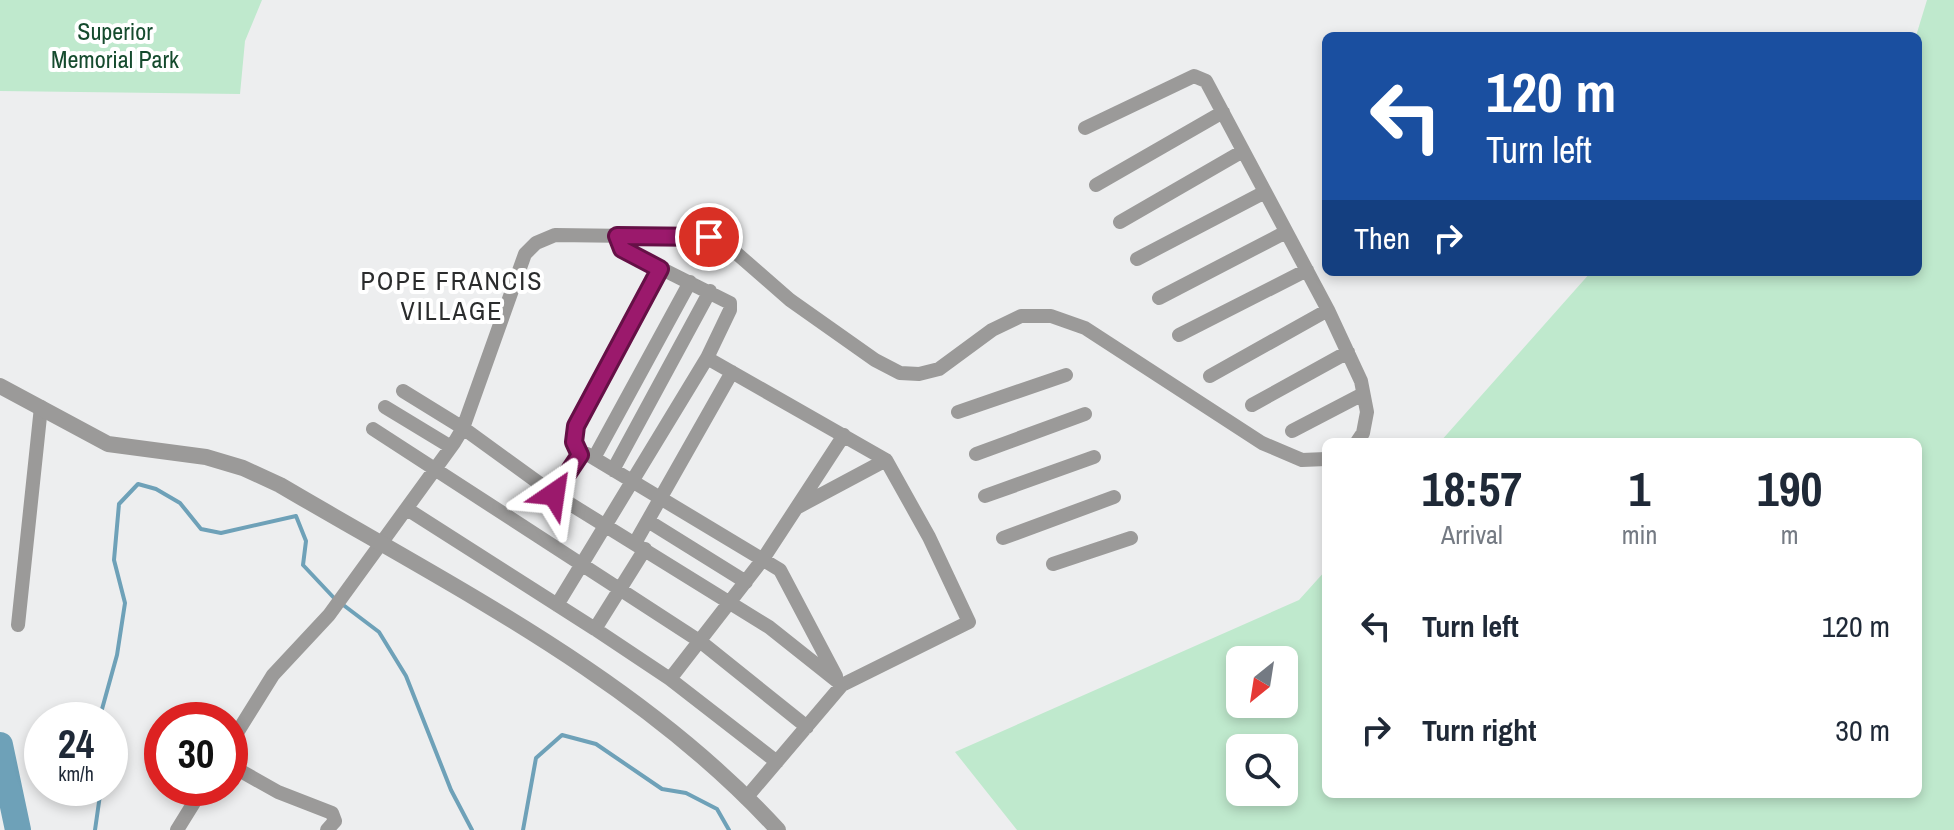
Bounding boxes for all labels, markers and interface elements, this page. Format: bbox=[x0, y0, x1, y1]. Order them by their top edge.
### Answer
park label: Superior Memorial Park bbox=[51, 15, 179, 75]
text: 120 m bbox=[1486, 54, 1616, 129]
icon: left bbox=[1354, 64, 1458, 168]
text: Turn left bbox=[1486, 126, 1592, 174]
pin bbox=[675, 203, 743, 271]
icon: arrive bbox=[687, 215, 731, 259]
icon: right bbox=[1426, 216, 1470, 260]
text: Then bbox=[1354, 218, 1410, 258]
district label: POPE FRANCIS VILLAGE bbox=[361, 263, 543, 328]
position arrow bbox=[512, 452, 596, 536]
text: 18:57 bbox=[1422, 456, 1522, 521]
text: 1 bbox=[1629, 456, 1650, 521]
text: 190 bbox=[1757, 456, 1822, 521]
text: Arrival bbox=[1441, 517, 1503, 552]
text: min bbox=[1622, 517, 1657, 552]
text: m bbox=[1781, 517, 1799, 552]
icon: left bbox=[1354, 604, 1398, 648]
text: Turn left bbox=[1422, 606, 1519, 646]
text: 120 m bbox=[1822, 606, 1890, 646]
north arrow bbox=[1226, 646, 1298, 718]
map controls bbox=[1226, 646, 1298, 806]
speed limit sign: 30 bbox=[144, 702, 248, 806]
icon: right bbox=[1354, 708, 1398, 752]
text: Turn right bbox=[1422, 710, 1536, 750]
text: 30 m bbox=[1835, 710, 1890, 750]
text: 24 bbox=[58, 717, 94, 770]
button: search bbox=[1226, 734, 1298, 806]
text: km/h bbox=[58, 760, 94, 787]

